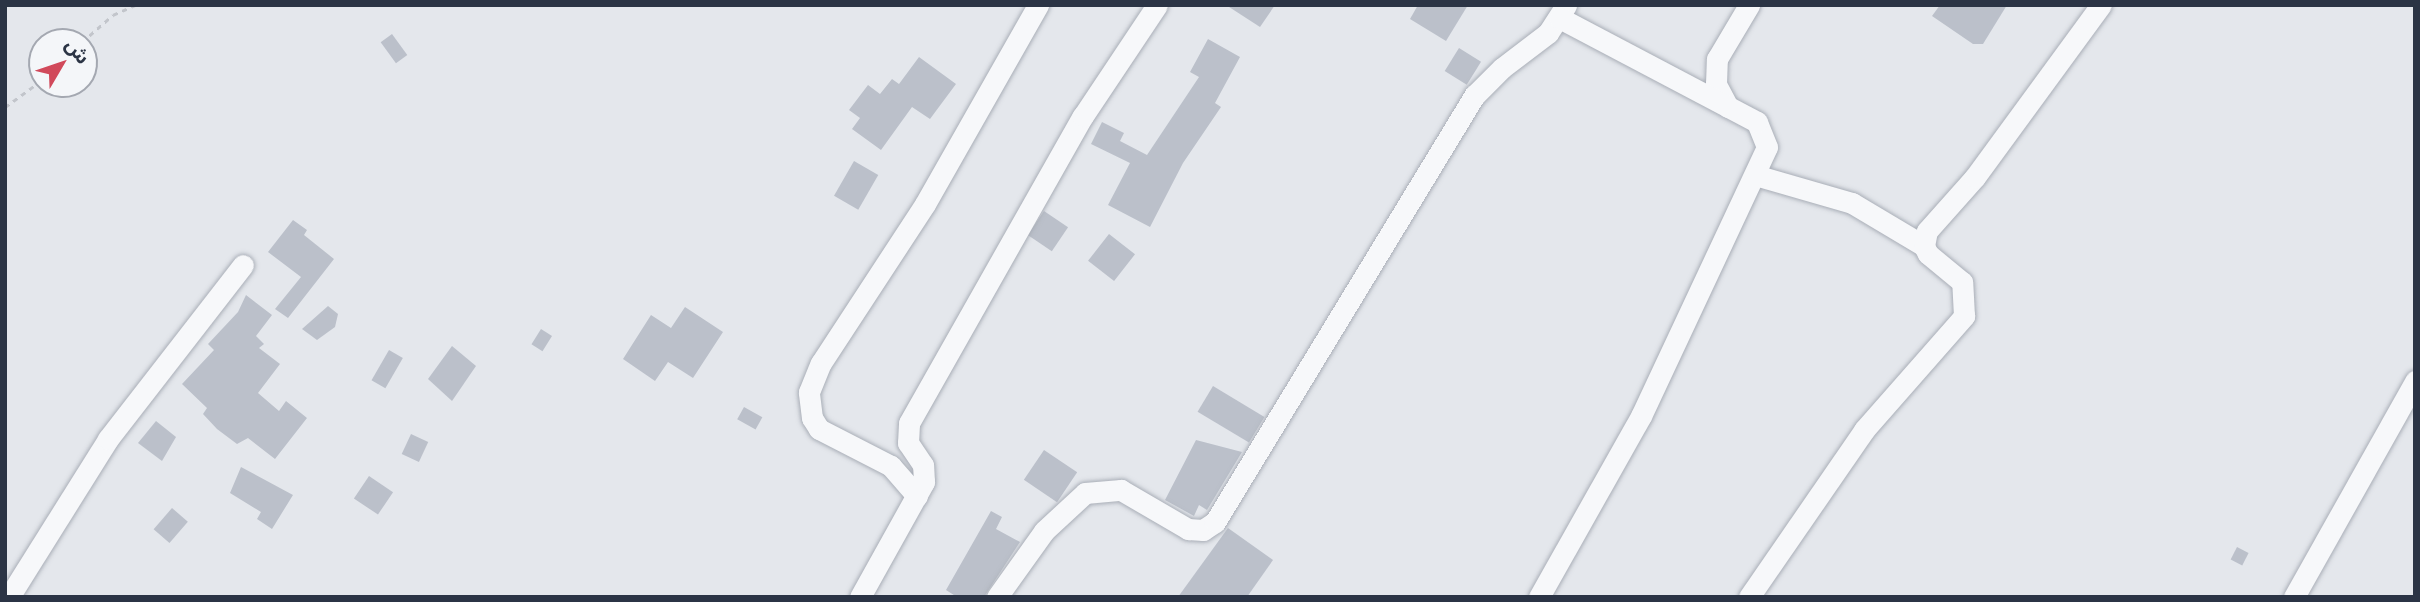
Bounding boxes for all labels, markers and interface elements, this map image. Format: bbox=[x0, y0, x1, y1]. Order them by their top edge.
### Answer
north arrow bbox=[28, 28, 98, 98]
text: ش bbox=[60, 33, 95, 69]

